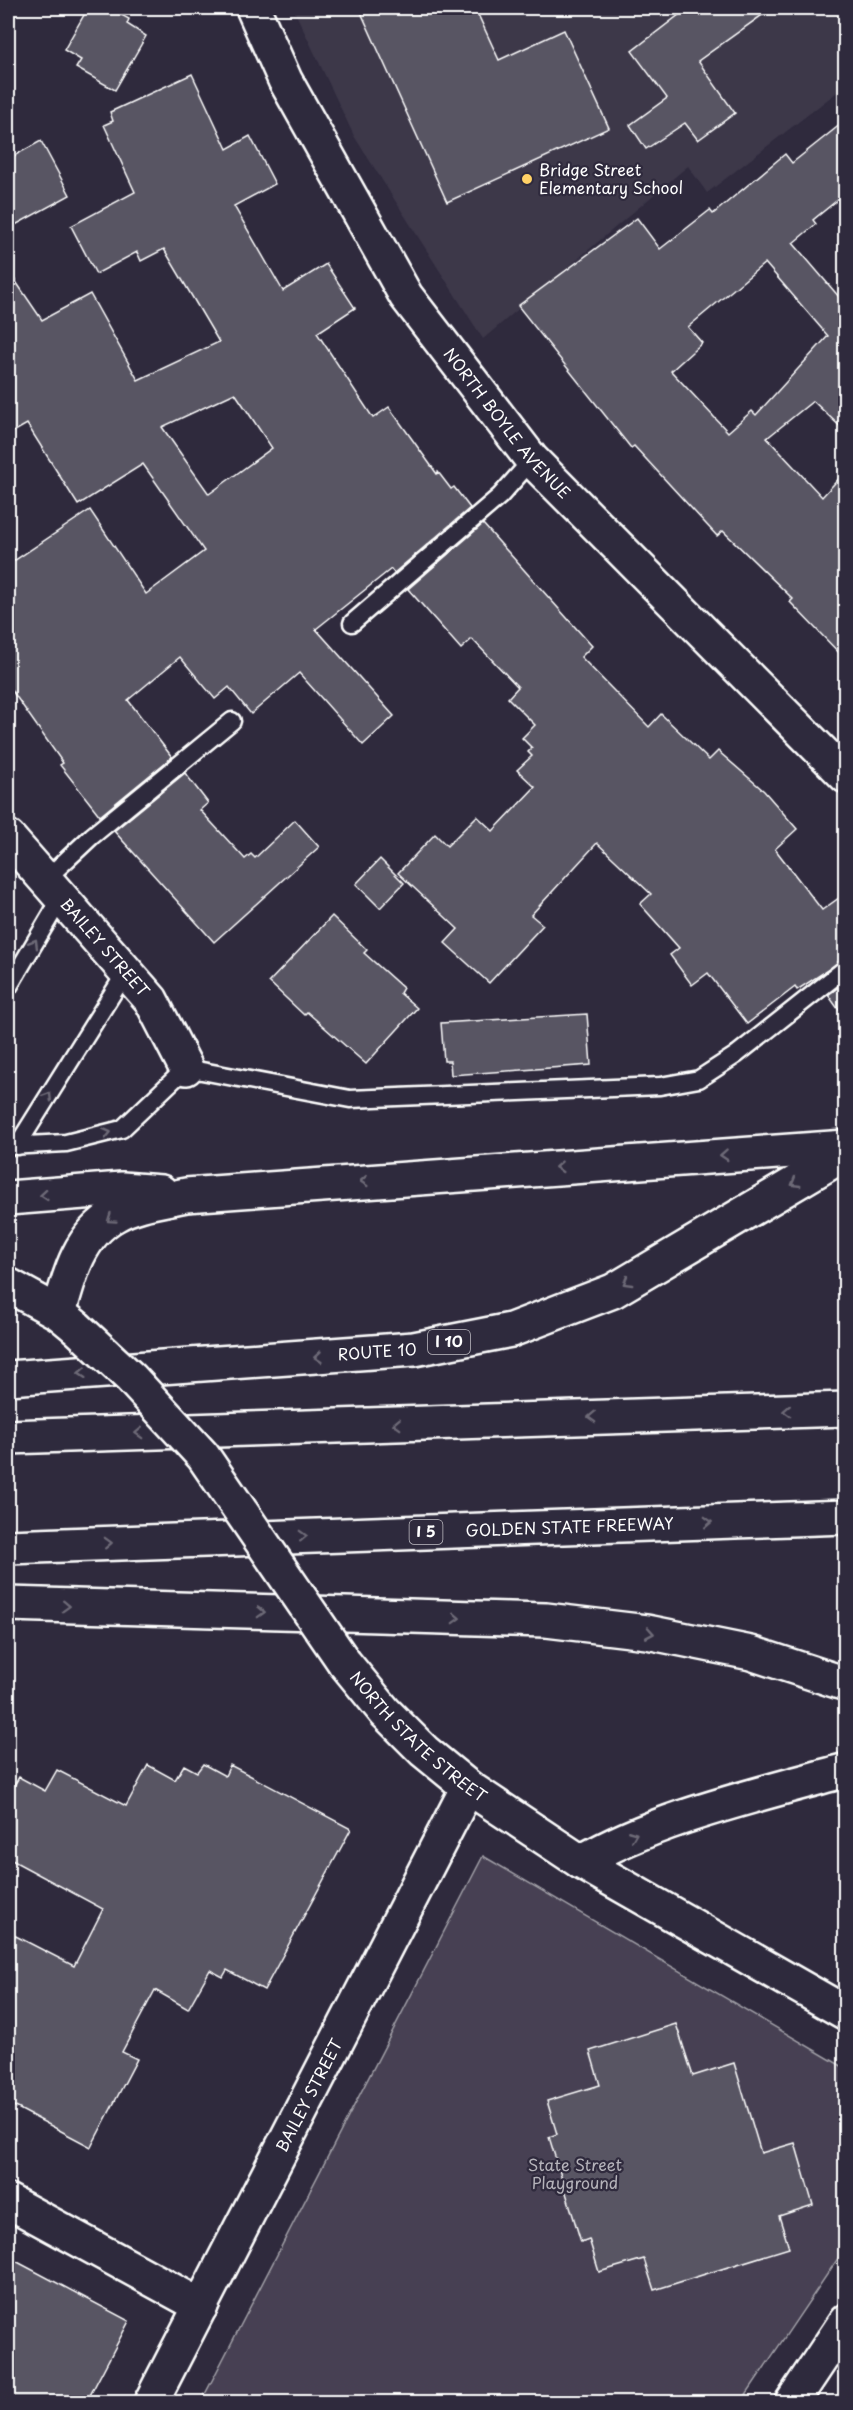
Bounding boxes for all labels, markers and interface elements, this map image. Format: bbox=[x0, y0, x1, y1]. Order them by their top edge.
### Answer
place label: Bridge Street Elementary School bbox=[539, 157, 683, 199]
marker: Bridge Street Elementary School bbox=[520, 172, 534, 186]
street label: NORTH BOYLE AVENUE bbox=[439, 342, 577, 503]
street label: BAILEY STREET bbox=[56, 892, 156, 1002]
one-way arrow bbox=[27, 939, 39, 949]
one-way arrow bbox=[40, 1092, 52, 1102]
one-way arrow bbox=[102, 1127, 112, 1140]
one-way arrow bbox=[720, 1148, 729, 1161]
one-way arrow bbox=[554, 1160, 563, 1173]
one-way arrow bbox=[360, 1175, 369, 1188]
one-way arrow bbox=[791, 1176, 801, 1187]
one-way arrow bbox=[40, 1188, 49, 1201]
one-way arrow bbox=[107, 1212, 118, 1223]
one-way arrow bbox=[623, 1275, 634, 1286]
road number: I 10 bbox=[428, 1330, 470, 1354]
street label: ROUTE 10 bbox=[337, 1336, 417, 1365]
one-way arrow bbox=[314, 1350, 323, 1363]
one-way arrow bbox=[77, 1366, 86, 1379]
one-way arrow bbox=[783, 1405, 792, 1417]
one-way arrow bbox=[588, 1411, 597, 1424]
one-way arrow bbox=[393, 1418, 402, 1430]
one-way arrow bbox=[135, 1426, 144, 1439]
street label: GOLDEN STATE FREEWAY bbox=[465, 1510, 674, 1542]
one-way arrow bbox=[703, 1515, 712, 1528]
road number: I 5 bbox=[410, 1520, 442, 1544]
one-way arrow bbox=[298, 1530, 307, 1542]
one-way arrow bbox=[103, 1537, 112, 1549]
one-way arrow bbox=[61, 1599, 70, 1612]
one-way arrow bbox=[256, 1605, 265, 1618]
one-way arrow bbox=[451, 1611, 460, 1624]
one-way arrow bbox=[645, 1626, 655, 1638]
street label: NORTH STATE STREET bbox=[345, 1665, 492, 1807]
one-way arrow bbox=[627, 1830, 638, 1842]
street label: BAILEY STREET bbox=[269, 2034, 347, 2156]
park label: State Street Playground bbox=[528, 2152, 623, 2194]

